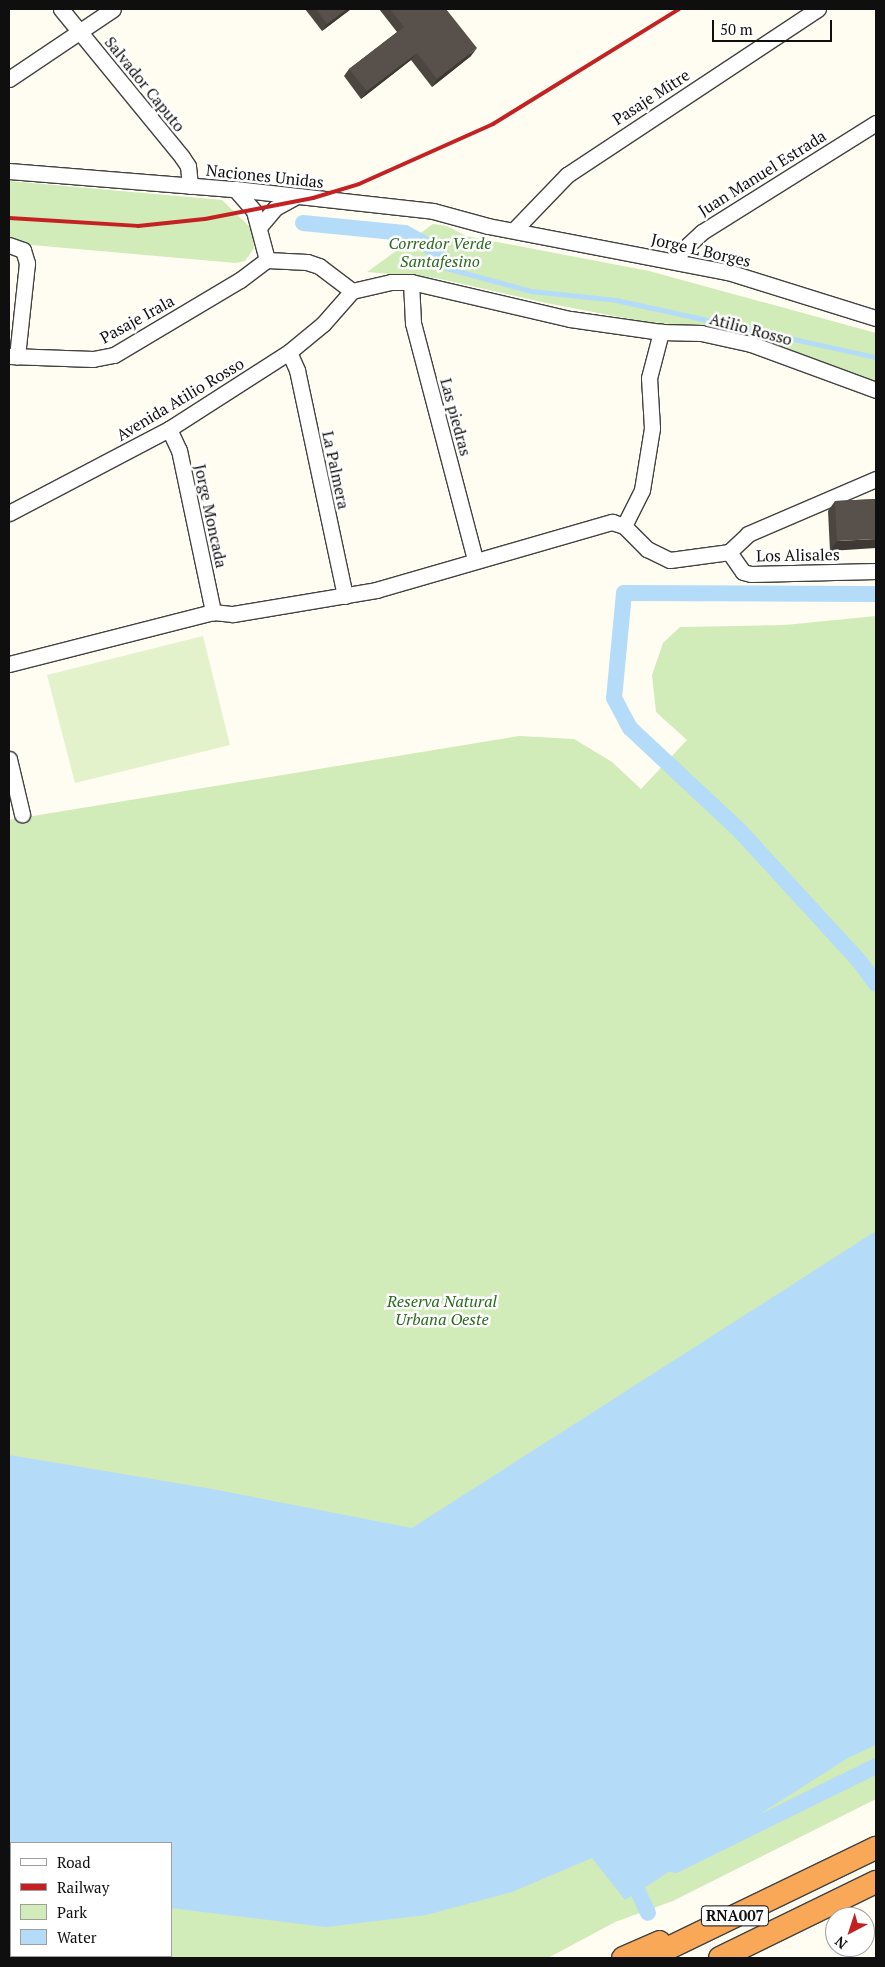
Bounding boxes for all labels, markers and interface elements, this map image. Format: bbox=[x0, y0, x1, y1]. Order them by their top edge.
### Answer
scale bar bbox=[715, 10, 835, 42]
text: 50 m bbox=[720, 19, 753, 39]
street label: Salvador Caputo bbox=[101, 33, 189, 135]
street label: Pasaje Mitre bbox=[609, 65, 693, 129]
street label: Juan Manuel Estrada bbox=[695, 126, 829, 220]
street label: Naciones Unidas bbox=[205, 160, 325, 192]
street label: Jorge L Borges bbox=[649, 229, 753, 271]
park label: Corredor Verde Santafesino bbox=[388, 233, 492, 271]
street label: Pasaje Irala bbox=[97, 291, 177, 347]
street label: Atilio Rosso bbox=[708, 309, 794, 349]
street label: Avenida Atilio Rosso bbox=[113, 353, 247, 445]
street label: Las piedras bbox=[436, 376, 476, 458]
street label: La Palmera bbox=[318, 429, 354, 511]
street label: Jorge Moncada bbox=[191, 462, 231, 570]
street label: Los Alisales bbox=[756, 545, 840, 565]
park label: Reserva Natural Urbana Oeste bbox=[387, 1291, 497, 1329]
legend bbox=[10, 1842, 172, 1957]
text: Road bbox=[57, 1852, 90, 1872]
text: Railway bbox=[57, 1877, 109, 1897]
text: Park bbox=[57, 1902, 87, 1922]
road number: RNA007 bbox=[700, 1904, 770, 1928]
north arrow bbox=[825, 1907, 875, 1957]
text: Water bbox=[57, 1927, 96, 1947]
text: N bbox=[831, 1932, 851, 1954]

